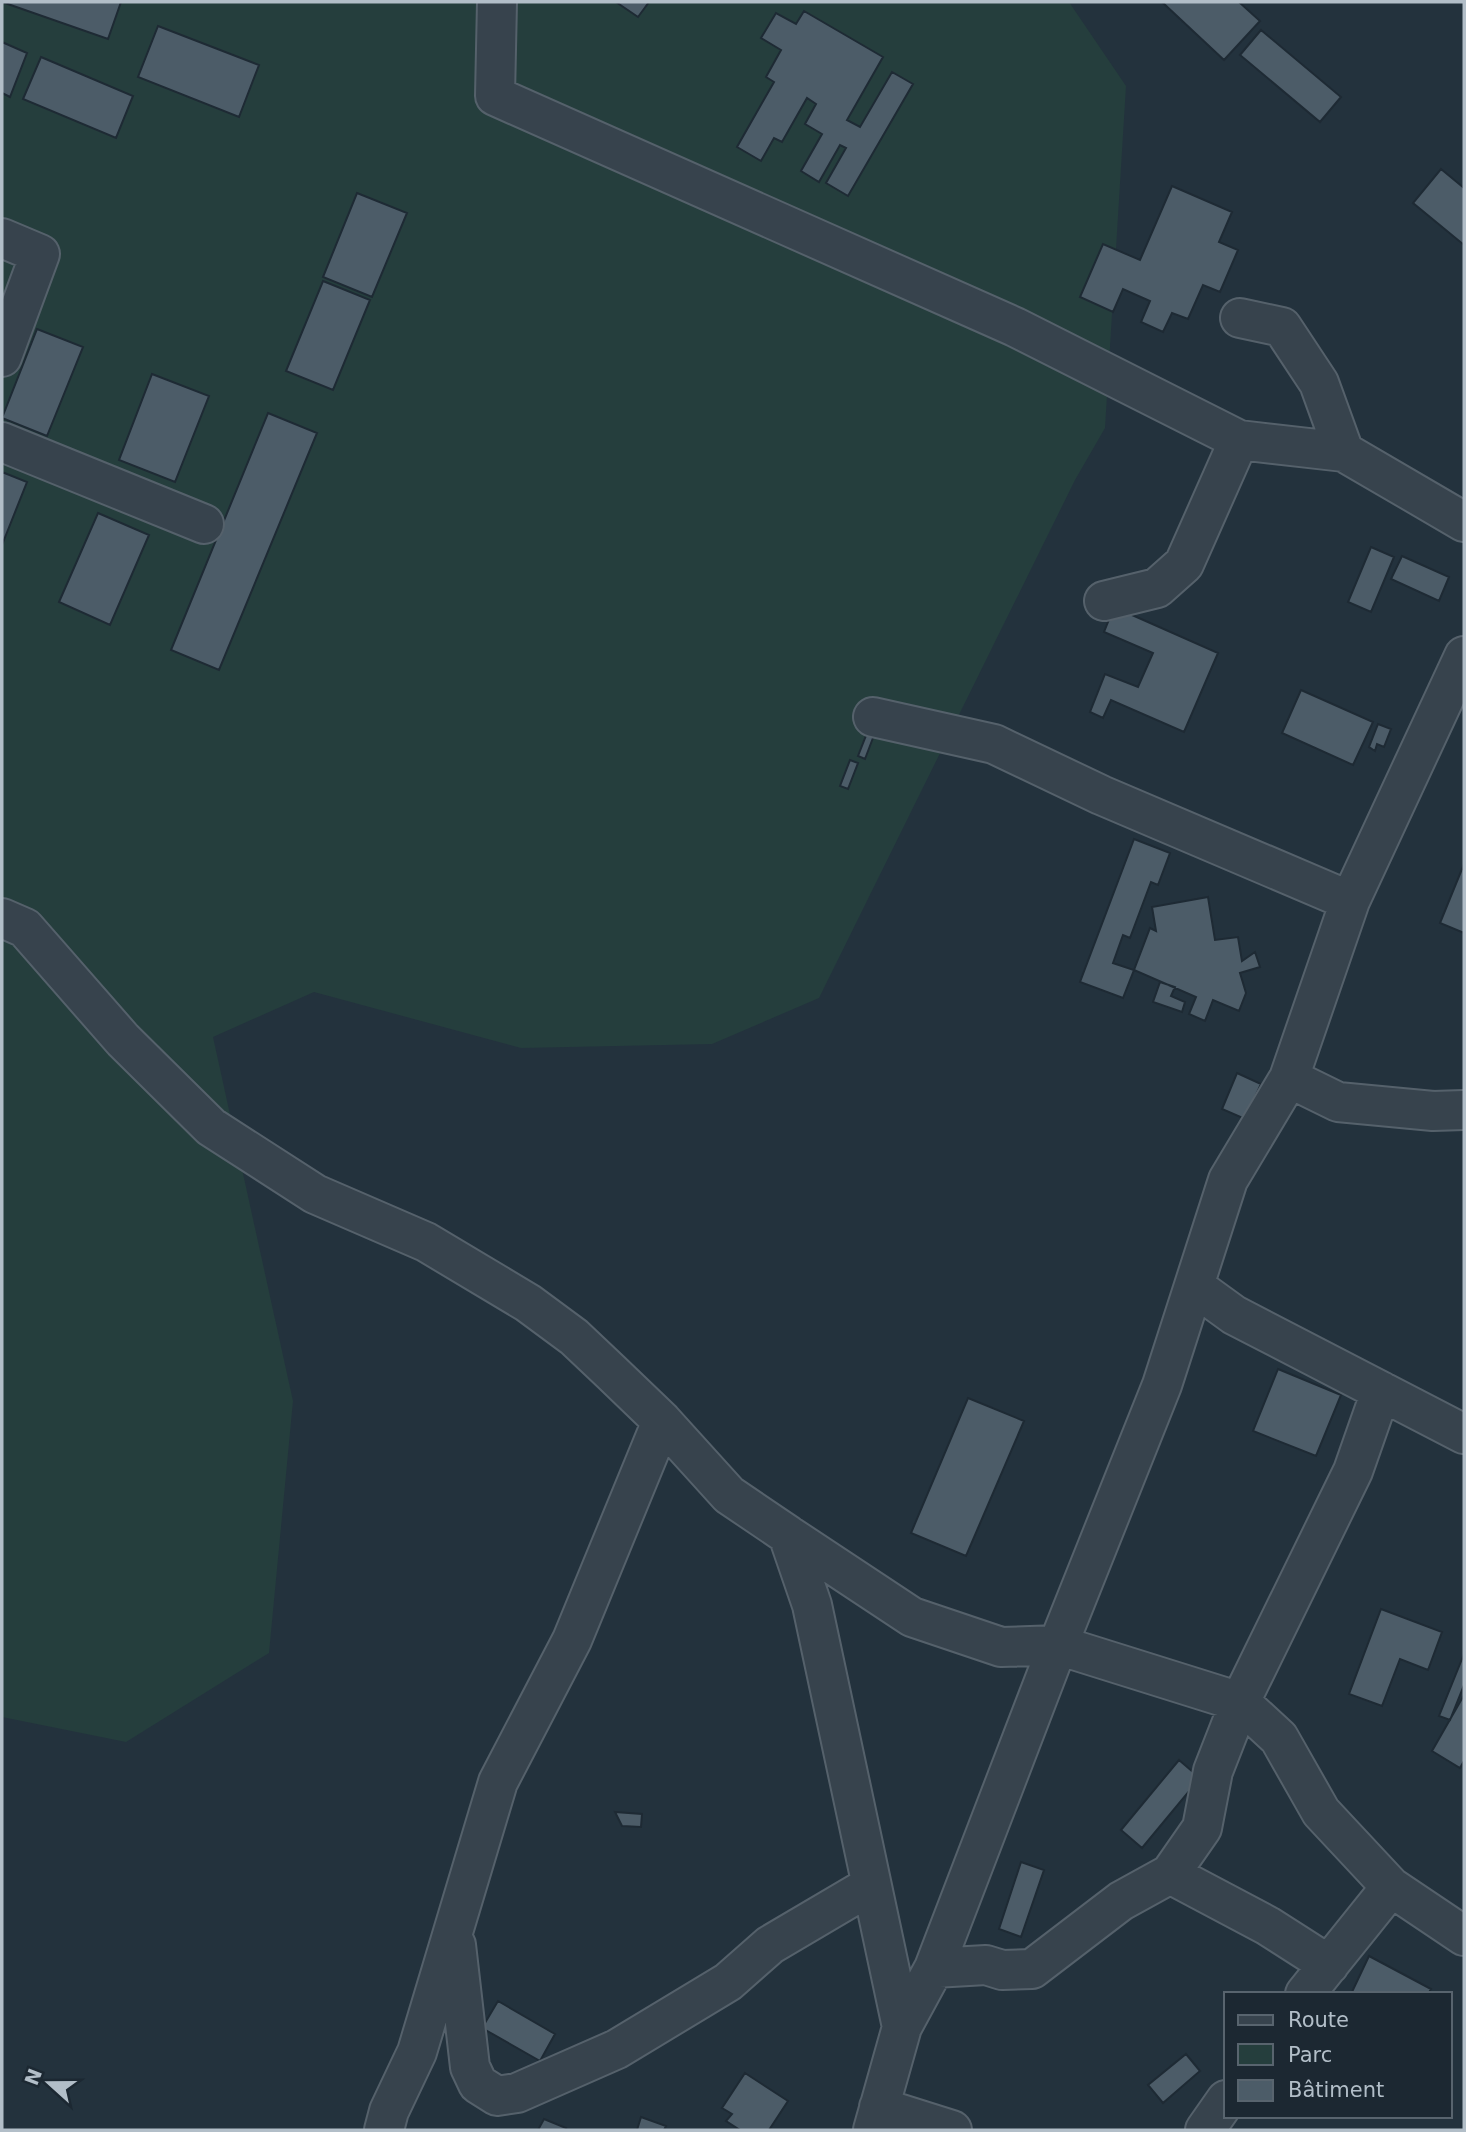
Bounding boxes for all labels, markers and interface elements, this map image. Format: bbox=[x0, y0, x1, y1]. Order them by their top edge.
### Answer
legend bbox=[1224, 1992, 1452, 2118]
text: Route bbox=[1288, 2008, 1349, 2032]
text: Parc bbox=[1288, 2043, 1332, 2067]
north arrow bbox=[14, 2048, 84, 2118]
text: N bbox=[20, 2066, 46, 2088]
text: Bâtiment bbox=[1288, 2078, 1384, 2102]

